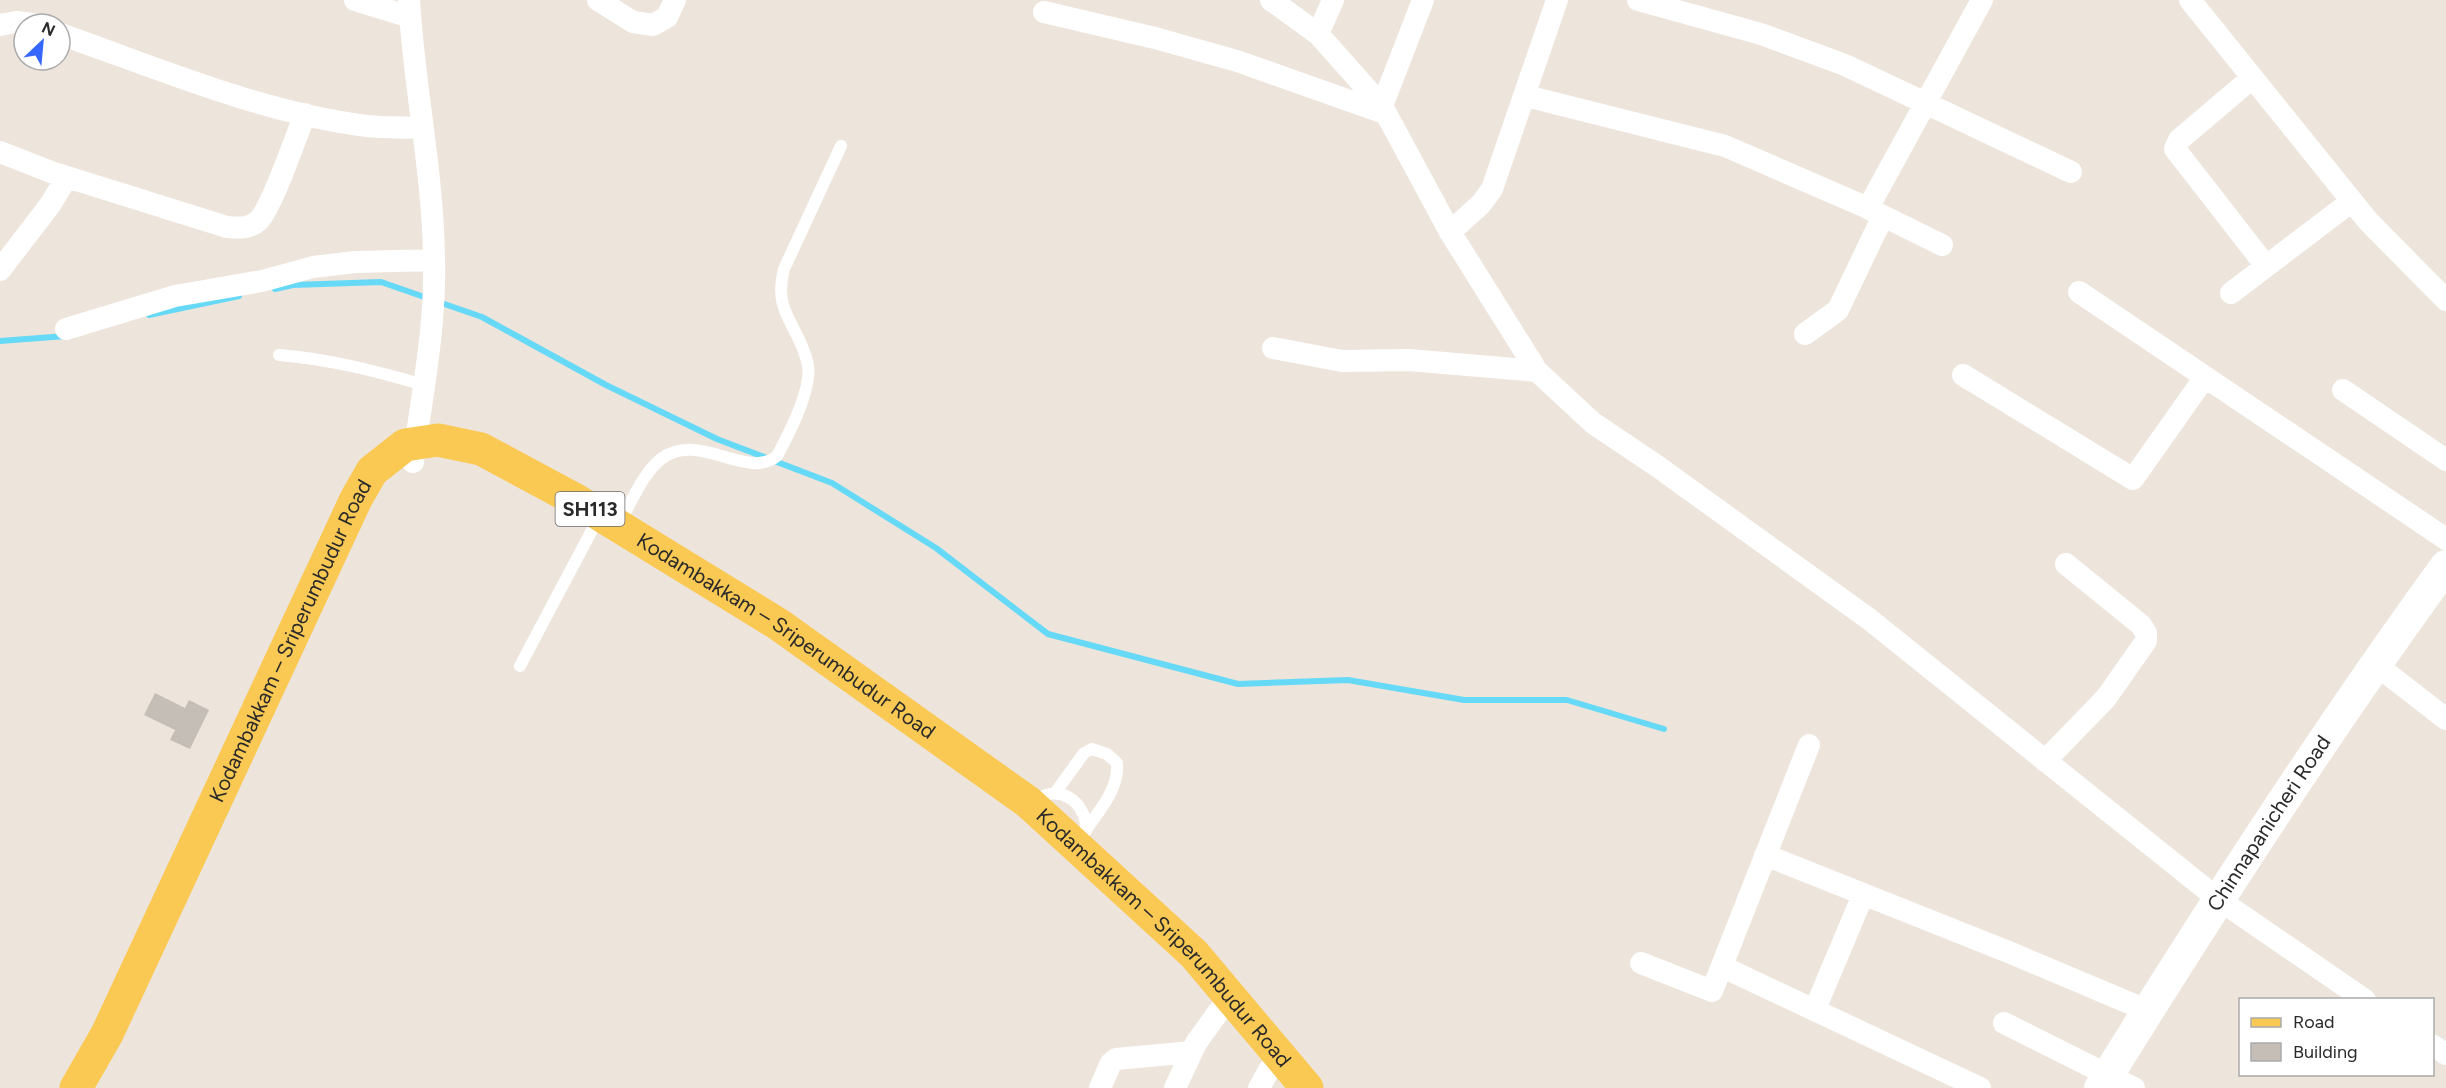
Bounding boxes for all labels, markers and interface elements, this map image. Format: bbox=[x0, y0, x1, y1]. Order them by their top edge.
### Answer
north arrow bbox=[12, 12, 72, 72]
text: N bbox=[39, 18, 58, 40]
street label: Kodambakkam – Sriperumbudur Road bbox=[204, 475, 377, 806]
road number: SH113 bbox=[556, 492, 624, 526]
street label: Kodambakkam – Sriperumbudur Road bbox=[632, 527, 940, 744]
street label: Chinnapanicheri Road bbox=[2201, 730, 2336, 916]
street label: Kodambakkam – Sriperumbudur Road bbox=[1031, 803, 1297, 1072]
legend bbox=[2239, 998, 2434, 1076]
text: Road bbox=[2293, 1011, 2334, 1033]
text: Building bbox=[2293, 1041, 2358, 1063]

